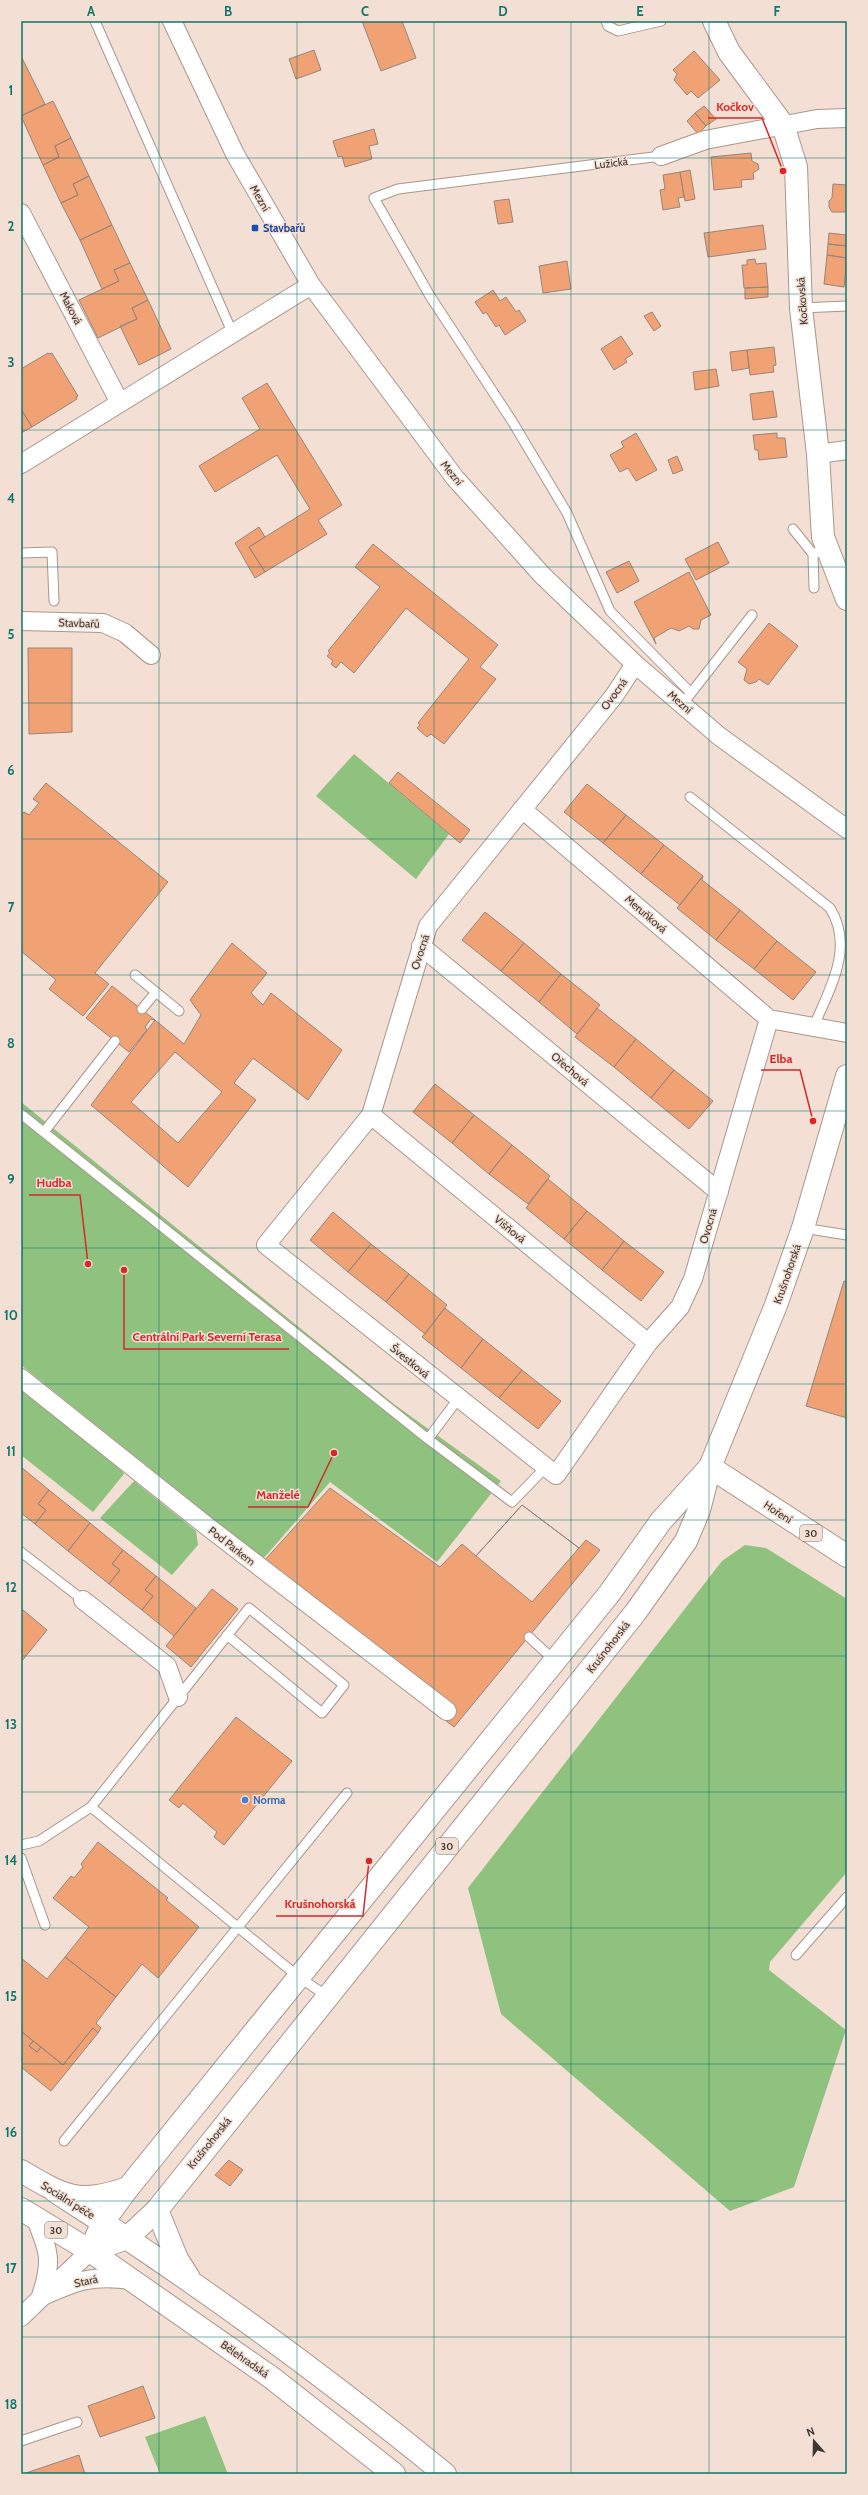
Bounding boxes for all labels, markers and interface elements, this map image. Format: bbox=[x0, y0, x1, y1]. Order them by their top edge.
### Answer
text: A bbox=[87, 3, 96, 19]
text: B bbox=[224, 3, 232, 19]
text: C bbox=[361, 3, 369, 19]
text: D bbox=[498, 3, 508, 19]
text: E bbox=[636, 3, 644, 19]
text: F bbox=[774, 3, 781, 19]
text: 1 bbox=[9, 82, 13, 98]
callout: Kočkov bbox=[708, 94, 762, 118]
text: Kočkov bbox=[716, 99, 754, 114]
street label: Lužická bbox=[593, 154, 629, 172]
street label: Mezní bbox=[247, 182, 273, 214]
text: 2 bbox=[8, 218, 15, 234]
place label: Stavbařů bbox=[263, 221, 305, 235]
marker: Stavbařů bbox=[250, 223, 260, 233]
street label: Kočkovská bbox=[793, 276, 811, 325]
street label: Maková bbox=[57, 289, 86, 328]
text: 3 bbox=[7, 354, 15, 370]
street label: Mezní bbox=[438, 458, 467, 489]
text: 4 bbox=[7, 490, 15, 506]
street label: Stavbařů bbox=[58, 615, 100, 631]
text: 5 bbox=[8, 626, 15, 642]
street label: Ovocná bbox=[598, 675, 631, 713]
street label: Mezní bbox=[665, 687, 696, 717]
text: 6 bbox=[7, 762, 15, 778]
street label: Meruňková bbox=[622, 892, 670, 937]
text: 7 bbox=[8, 899, 15, 915]
street label: Ovocná bbox=[408, 932, 432, 971]
text: 8 bbox=[7, 1035, 15, 1051]
callout: Elba bbox=[761, 1046, 800, 1070]
street label: Ořechová bbox=[548, 1049, 592, 1089]
text: Elba bbox=[770, 1051, 792, 1066]
text: 9 bbox=[7, 1171, 15, 1187]
callout: Hudba bbox=[29, 1171, 80, 1195]
text: Hudba bbox=[37, 1175, 71, 1190]
street label: Ovocná bbox=[696, 1206, 720, 1245]
street label: Višňová bbox=[491, 1212, 529, 1246]
street label: Krušnohorská bbox=[770, 1242, 804, 1306]
text: 10 bbox=[4, 1307, 18, 1323]
callout: Centrální Park Severní Terasa bbox=[124, 1325, 289, 1349]
text: Centrální Park Severní Terasa bbox=[133, 1329, 281, 1344]
street label: Švestková bbox=[387, 1341, 433, 1382]
text: 11 bbox=[6, 1443, 16, 1459]
callout: Manželé bbox=[248, 1483, 308, 1507]
text: Manželé bbox=[256, 1487, 300, 1502]
street label: Hoření bbox=[761, 1498, 795, 1527]
street label: Pod Parkem bbox=[206, 1523, 259, 1569]
road number: 30 bbox=[800, 1525, 822, 1541]
text: 12 bbox=[5, 1579, 17, 1595]
street label: Krušnohorská bbox=[583, 1618, 633, 1676]
text: 13 bbox=[5, 1716, 17, 1732]
place label: Norma bbox=[253, 1793, 286, 1807]
marker: Norma bbox=[240, 1795, 250, 1805]
road number: 30 bbox=[436, 1838, 458, 1854]
text: 14 bbox=[5, 1852, 17, 1868]
callout: Krušnohorská bbox=[276, 1892, 363, 1916]
text: Krušnohorská bbox=[285, 1896, 355, 1911]
text: 15 bbox=[5, 1988, 17, 2004]
street label: Krušnohorská bbox=[184, 2114, 235, 2172]
text: 16 bbox=[5, 2124, 17, 2140]
street label: Sociální péče bbox=[38, 2178, 98, 2222]
road number: 30 bbox=[45, 2222, 67, 2238]
text: 17 bbox=[5, 2260, 17, 2276]
street label: Stará bbox=[73, 2272, 100, 2290]
street label: Bělehradská bbox=[218, 2337, 272, 2381]
text: 18 bbox=[5, 2396, 17, 2412]
north arrow bbox=[794, 2421, 834, 2461]
text: N bbox=[805, 2424, 817, 2440]

